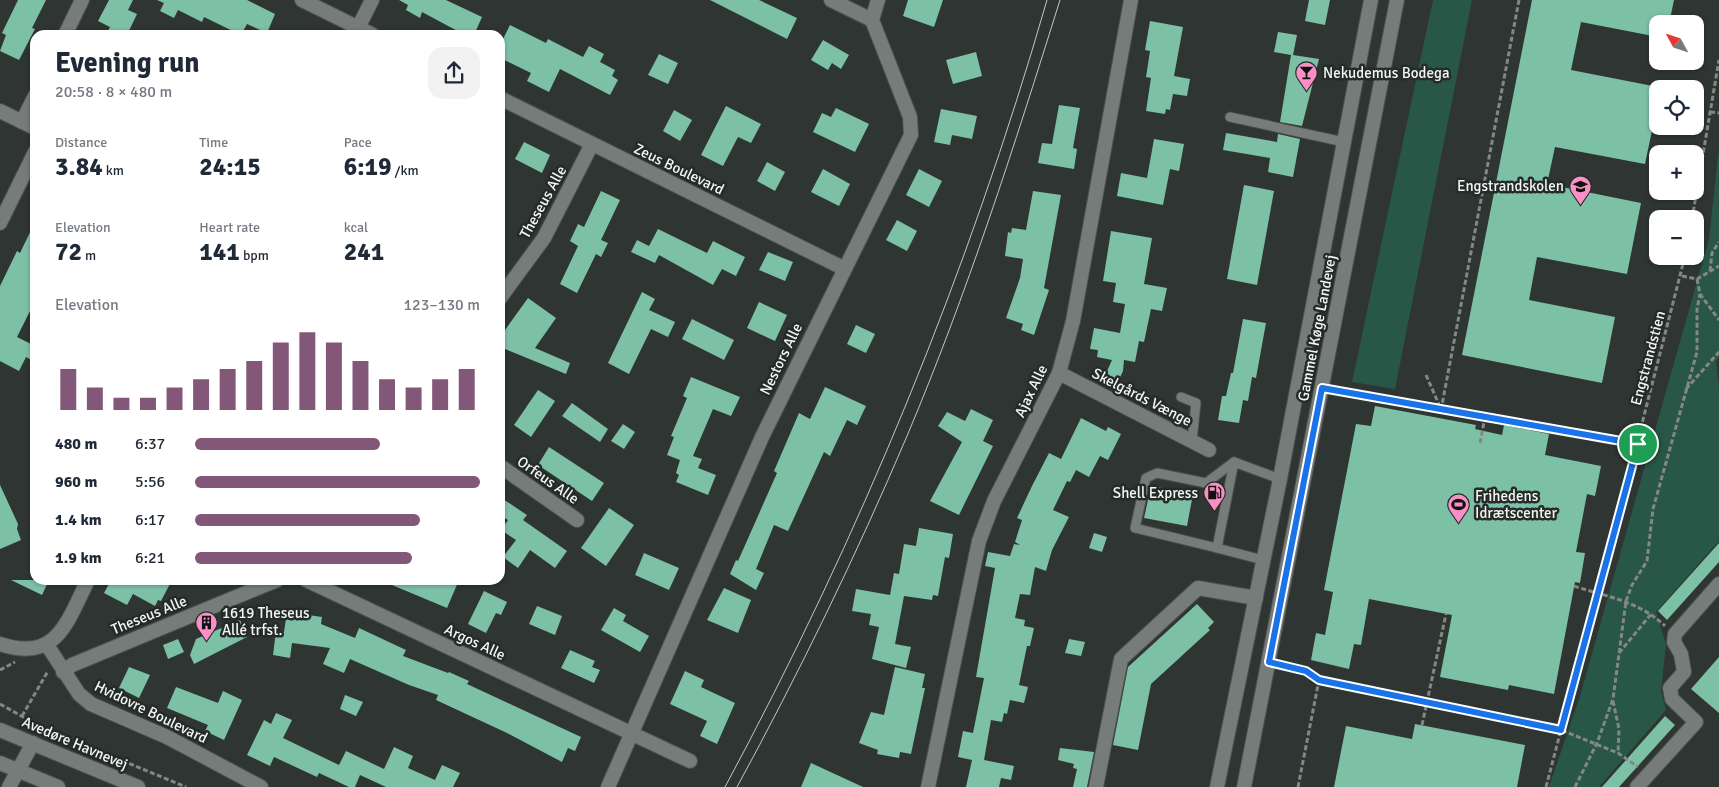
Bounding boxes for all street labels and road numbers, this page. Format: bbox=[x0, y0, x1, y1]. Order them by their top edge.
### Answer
street label: Zeus Boulevard bbox=[631, 139, 727, 199]
street label: Theseus Alle bbox=[516, 163, 570, 241]
street label: Gammel Køge Landevej bbox=[1294, 253, 1340, 403]
street label: Engstrandstien bbox=[1627, 309, 1669, 407]
street label: Nestors Alle bbox=[756, 320, 806, 398]
street label: Ajax Alle bbox=[1011, 362, 1051, 420]
street label: Skelgårds Vænge bbox=[1089, 364, 1195, 430]
street label: Orfeus Alle bbox=[514, 452, 582, 508]
street label: Theseus Alle bbox=[108, 592, 190, 638]
street label: Argos Alle bbox=[442, 620, 508, 664]
street label: Hvidovre Boulevard bbox=[91, 677, 211, 747]
street label: Avedøre Havnevej bbox=[19, 713, 131, 773]

